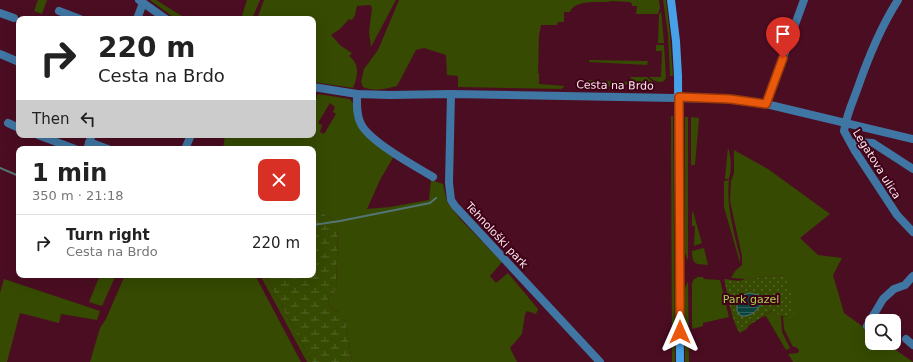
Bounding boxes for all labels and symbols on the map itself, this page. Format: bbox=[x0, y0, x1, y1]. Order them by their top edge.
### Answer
pin bbox=[766, 17, 800, 58]
street label: Cesta na Brdo bbox=[576, 78, 654, 93]
street label: Legatova ulica bbox=[850, 127, 903, 202]
street label: Tehnološki park bbox=[462, 199, 531, 271]
park label: Park gazel bbox=[723, 293, 779, 306]
position arrow bbox=[659, 311, 701, 353]

